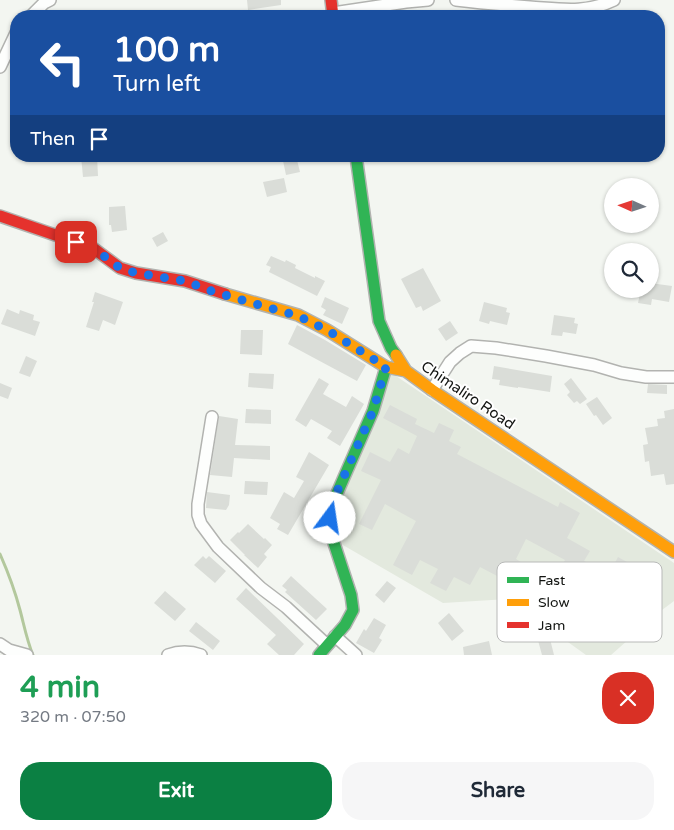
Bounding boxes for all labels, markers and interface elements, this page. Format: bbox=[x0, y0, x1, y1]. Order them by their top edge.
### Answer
text: 100 m bbox=[113, 29, 220, 71]
icon: left bbox=[30, 30, 95, 95]
text: Turn left bbox=[113, 71, 201, 97]
icon: arrive bbox=[85, 125, 113, 153]
text: Then bbox=[30, 128, 75, 150]
north arrow bbox=[604, 178, 659, 232]
map controls bbox=[604, 178, 659, 298]
pin bbox=[55, 221, 97, 263]
icon: arrive bbox=[62, 228, 90, 256]
button: search bbox=[604, 243, 659, 298]
street label: Chimaliro Road bbox=[418, 357, 518, 433]
position arrow bbox=[303, 491, 355, 543]
legend bbox=[497, 562, 662, 642]
text: Fast bbox=[538, 572, 566, 589]
text: Slow bbox=[538, 594, 570, 611]
text: Jam bbox=[538, 617, 565, 634]
text: 4 min bbox=[20, 669, 100, 706]
button: close bbox=[602, 672, 654, 724]
text: 320 m · 07:50 bbox=[20, 707, 126, 727]
button: Exit bbox=[20, 762, 332, 820]
button: Share bbox=[342, 762, 654, 820]

